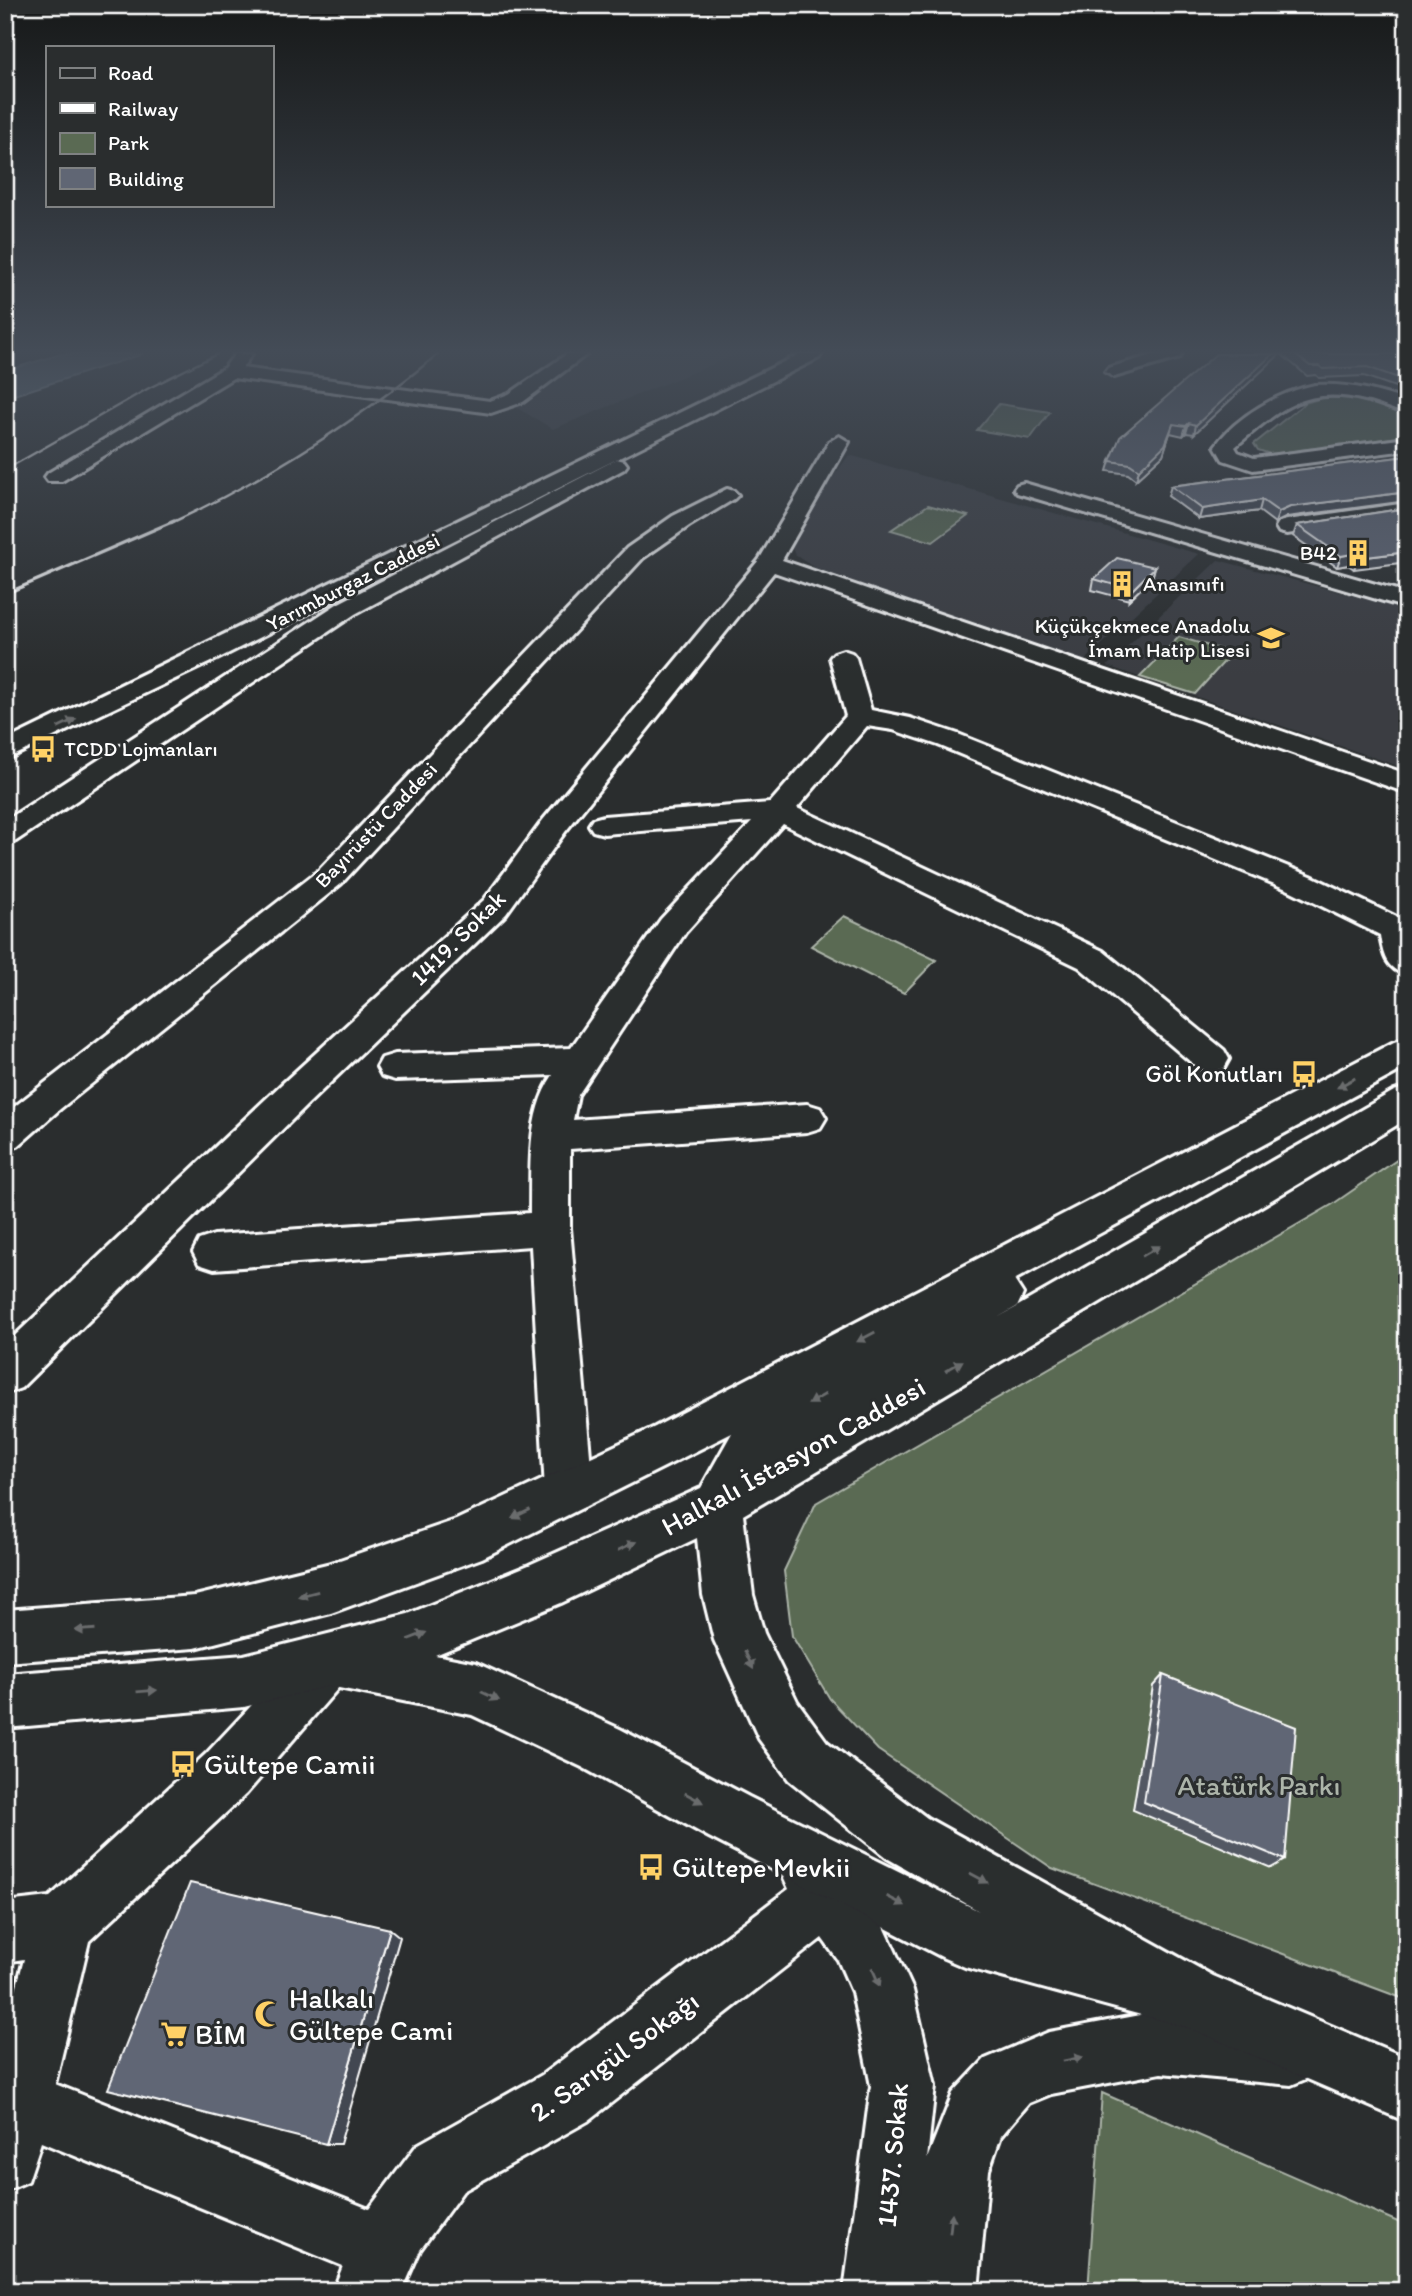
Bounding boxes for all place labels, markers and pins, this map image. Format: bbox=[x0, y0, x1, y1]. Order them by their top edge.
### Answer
building icon: B42 bbox=[1343, 538, 1373, 568]
place label: B42 bbox=[1300, 540, 1337, 565]
building icon: Anasınıfı bbox=[1107, 569, 1137, 599]
place label: Anasınıfı bbox=[1143, 571, 1225, 596]
place label: Küçükçekmece Anadolu İmam Hatip Lisesi bbox=[1035, 613, 1250, 662]
school or university icon: Küçükçekmece Anadolu İmam Hatip Lisesi bbox=[1256, 623, 1286, 653]
bus stop icon: TCDD Lojmanları bbox=[28, 734, 58, 764]
place label: TCDD Lojmanları bbox=[64, 736, 218, 761]
place label: Göl Konutları bbox=[1145, 1059, 1283, 1088]
bus stop icon: Göl Konutları bbox=[1289, 1059, 1319, 1089]
place label: Gültepe Camii bbox=[204, 1747, 375, 1781]
bus stop icon: Gültepe Camii bbox=[168, 1749, 198, 1779]
place label: Gültepe Mevkii bbox=[672, 1850, 850, 1884]
bus stop icon: Gültepe Mevkii bbox=[636, 1852, 666, 1882]
place label: Halkalı Gültepe Cami bbox=[289, 1981, 453, 2047]
mosque icon: Halkalı Gültepe Cami bbox=[253, 1999, 283, 2029]
place label: BİM bbox=[195, 2017, 246, 2051]
supermarket icon: BİM bbox=[159, 2019, 189, 2049]

